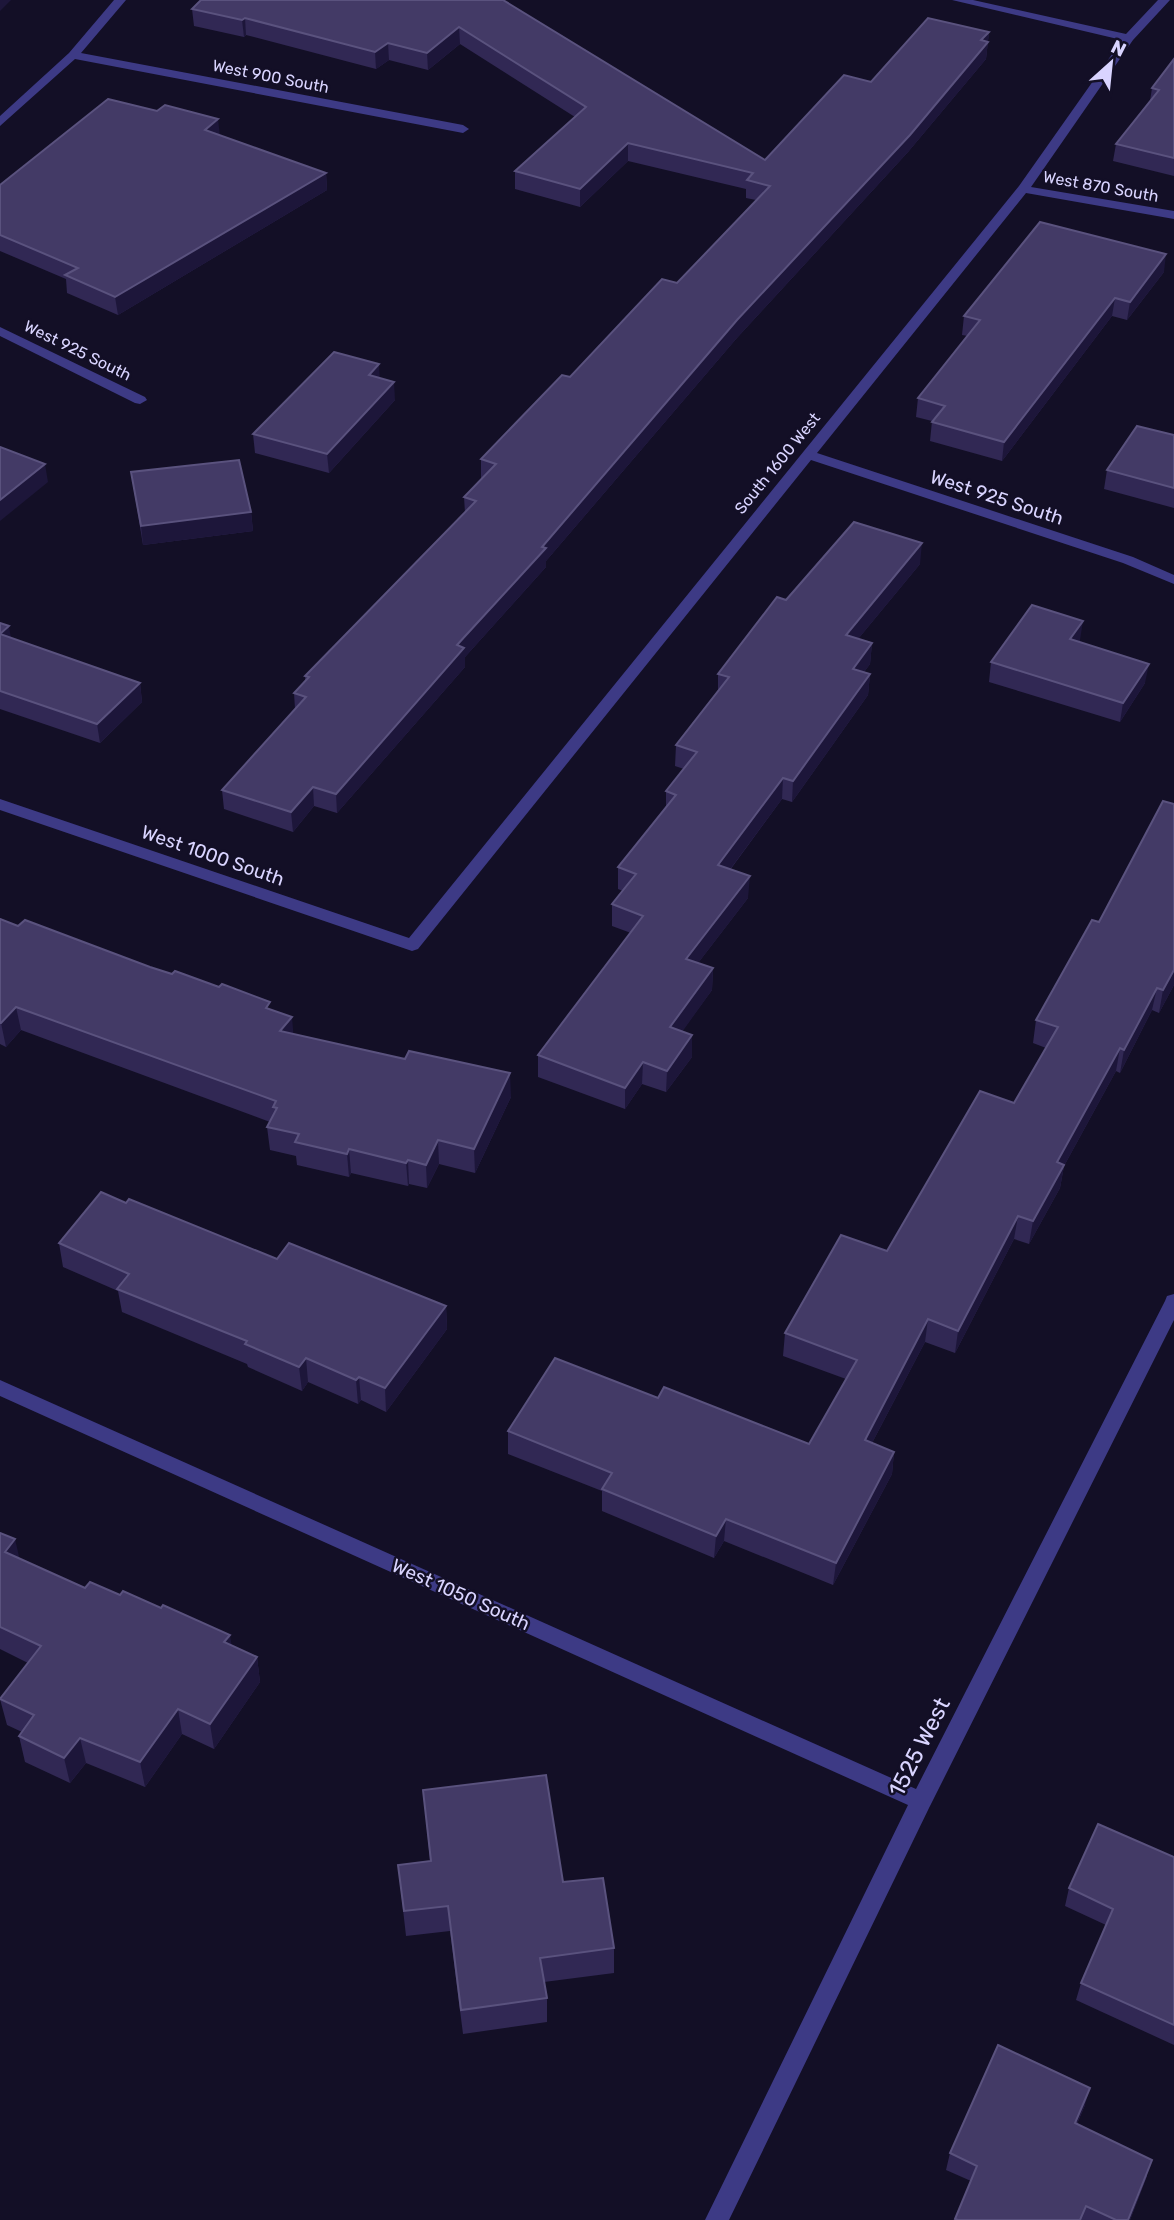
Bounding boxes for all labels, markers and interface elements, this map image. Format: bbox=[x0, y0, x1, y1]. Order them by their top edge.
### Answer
north arrow bbox=[1076, 28, 1146, 98]
text: N bbox=[1107, 35, 1130, 62]
street label: West 900 South bbox=[211, 56, 331, 97]
street label: West 870 South bbox=[1042, 167, 1160, 206]
street label: West 925 South bbox=[21, 316, 134, 385]
street label: South 1600 West bbox=[731, 409, 824, 518]
street label: West 925 South bbox=[927, 465, 1066, 530]
street label: West 1000 South bbox=[138, 820, 287, 891]
street label: West 1050 South bbox=[388, 1554, 533, 1635]
street label: 1525 West bbox=[882, 1693, 956, 1801]

